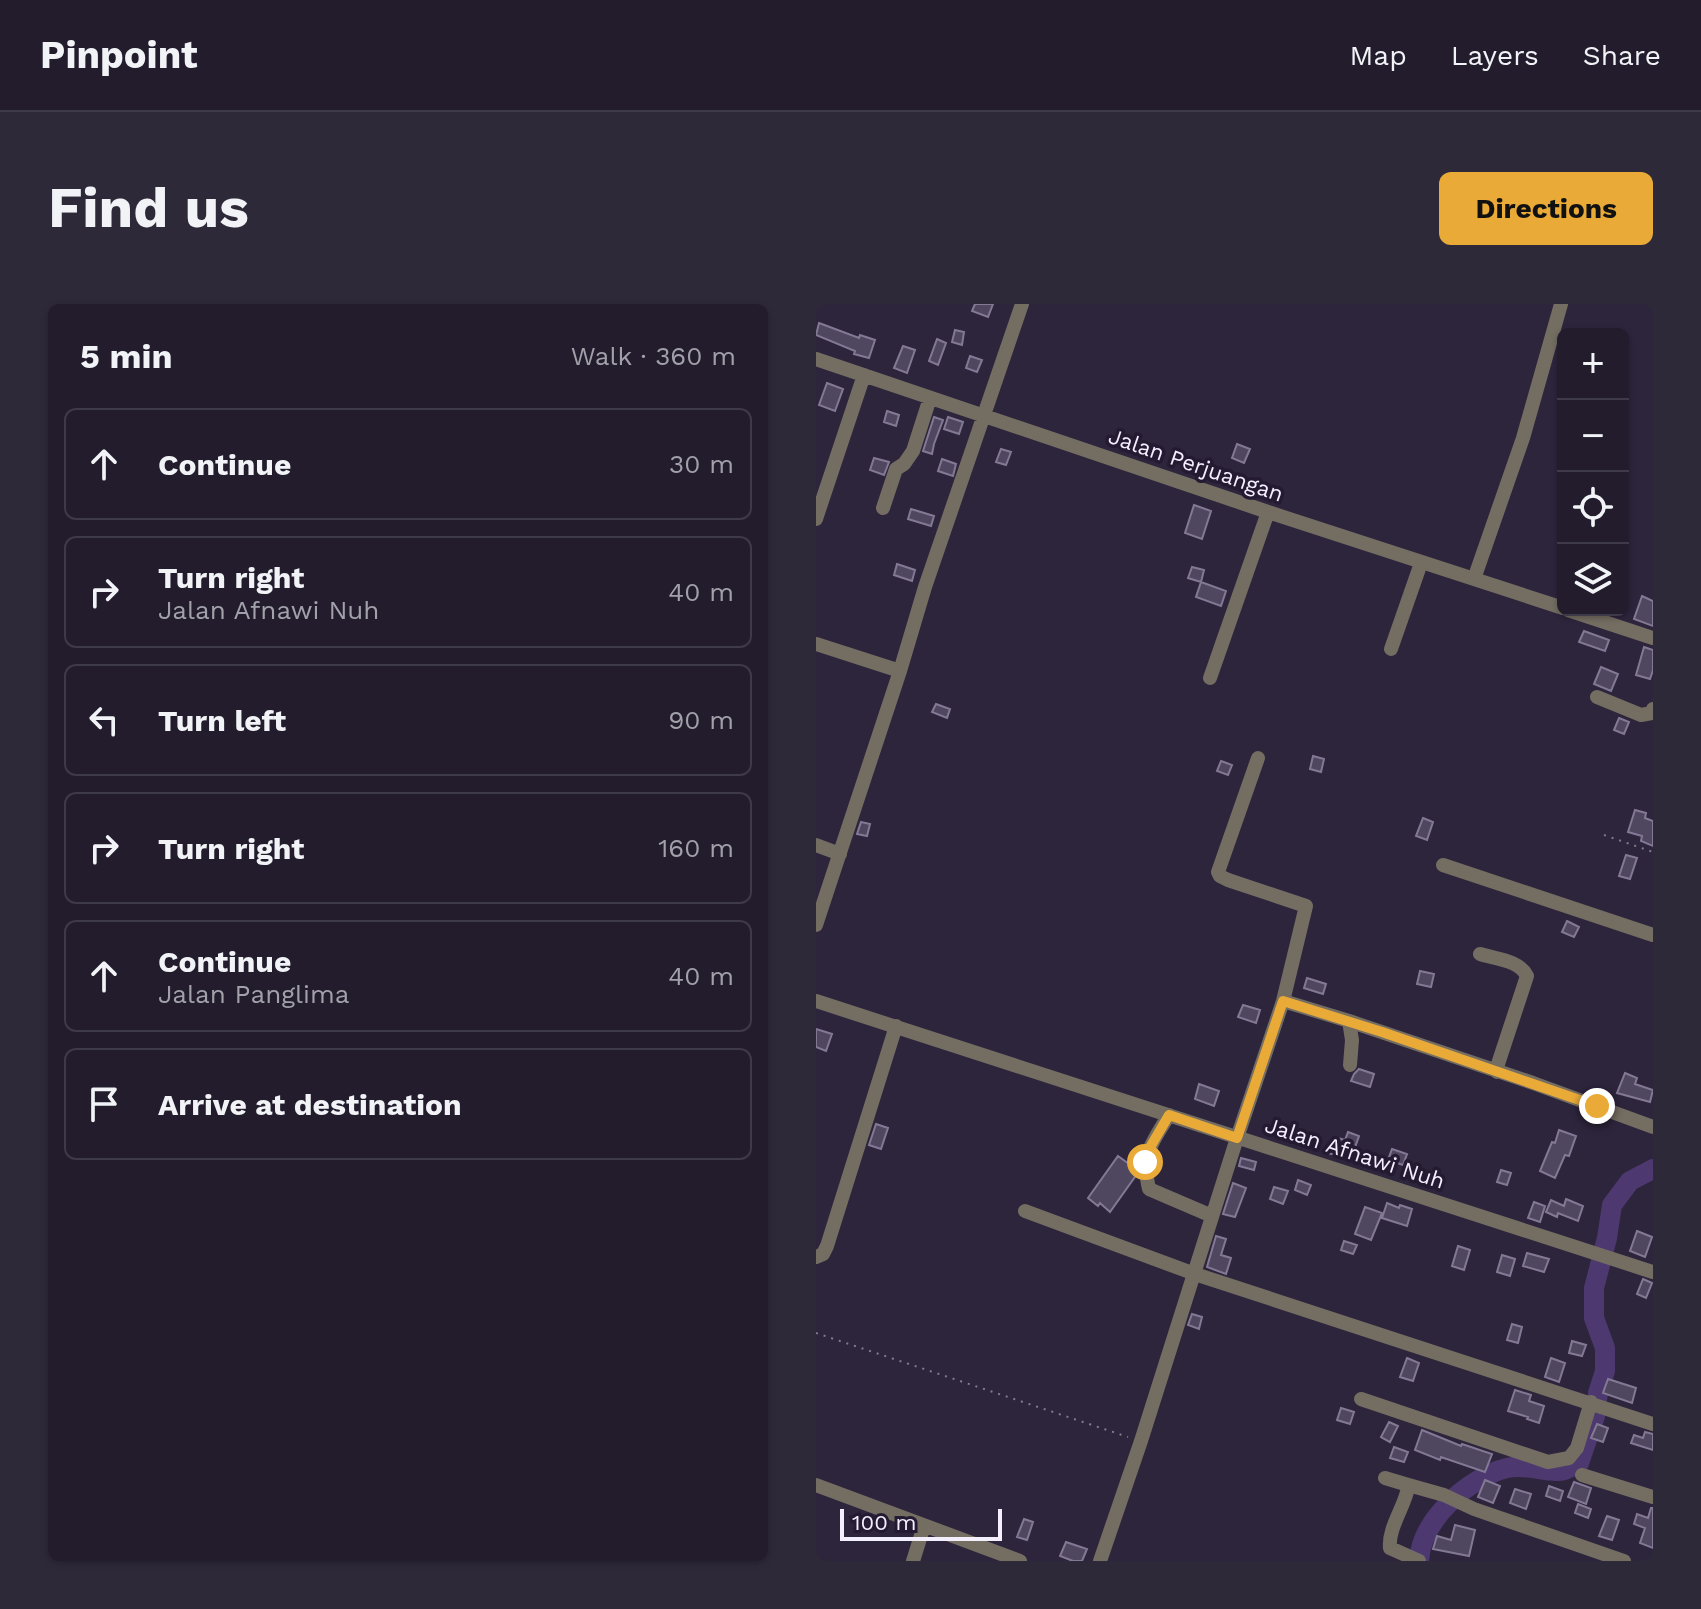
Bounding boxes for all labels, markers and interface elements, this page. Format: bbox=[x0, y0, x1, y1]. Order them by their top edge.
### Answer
text: Pinpoint bbox=[40, 33, 198, 77]
text: Map bbox=[1350, 39, 1407, 72]
text: Layers bbox=[1451, 39, 1539, 72]
text: Share bbox=[1583, 39, 1661, 72]
button: Directions bbox=[1439, 172, 1653, 245]
text: Find us bbox=[48, 175, 249, 241]
map controls bbox=[1557, 328, 1629, 616]
button: + bbox=[1557, 328, 1629, 400]
text: 5 min bbox=[80, 336, 173, 376]
text: Walk · 360 m bbox=[571, 341, 736, 371]
button: − bbox=[1557, 400, 1629, 472]
street label: Jalan Perjuangan bbox=[1105, 423, 1287, 507]
icon: ahead bbox=[82, 442, 126, 486]
text: Continue bbox=[158, 447, 291, 482]
text: 30 m bbox=[669, 449, 734, 479]
button: locate bbox=[1557, 472, 1629, 544]
button: layers bbox=[1557, 544, 1629, 616]
text: Turn right bbox=[158, 560, 304, 595]
icon: right bbox=[82, 570, 126, 614]
text: 40 m bbox=[668, 577, 734, 607]
text: Jalan Afnawi Nuh bbox=[158, 595, 379, 625]
icon: left bbox=[82, 698, 126, 742]
text: Turn left bbox=[158, 703, 286, 738]
text: 90 m bbox=[668, 705, 734, 735]
icon: right bbox=[82, 826, 126, 870]
text: Turn right bbox=[158, 831, 304, 866]
text: 160 m bbox=[658, 833, 734, 863]
text: Continue bbox=[158, 944, 291, 979]
icon: ahead bbox=[82, 954, 126, 998]
text: 40 m bbox=[668, 961, 734, 991]
text: Jalan Panglima bbox=[158, 979, 349, 1009]
icon: arrive bbox=[82, 1082, 126, 1126]
text: Arrive at destination bbox=[158, 1087, 462, 1122]
route end bbox=[1579, 1088, 1615, 1124]
street label: Jalan Afnawi Nuh bbox=[1262, 1112, 1448, 1194]
route start bbox=[1127, 1144, 1163, 1180]
scale bar bbox=[840, 1505, 1002, 1541]
text: 100 m bbox=[852, 1510, 916, 1535]

